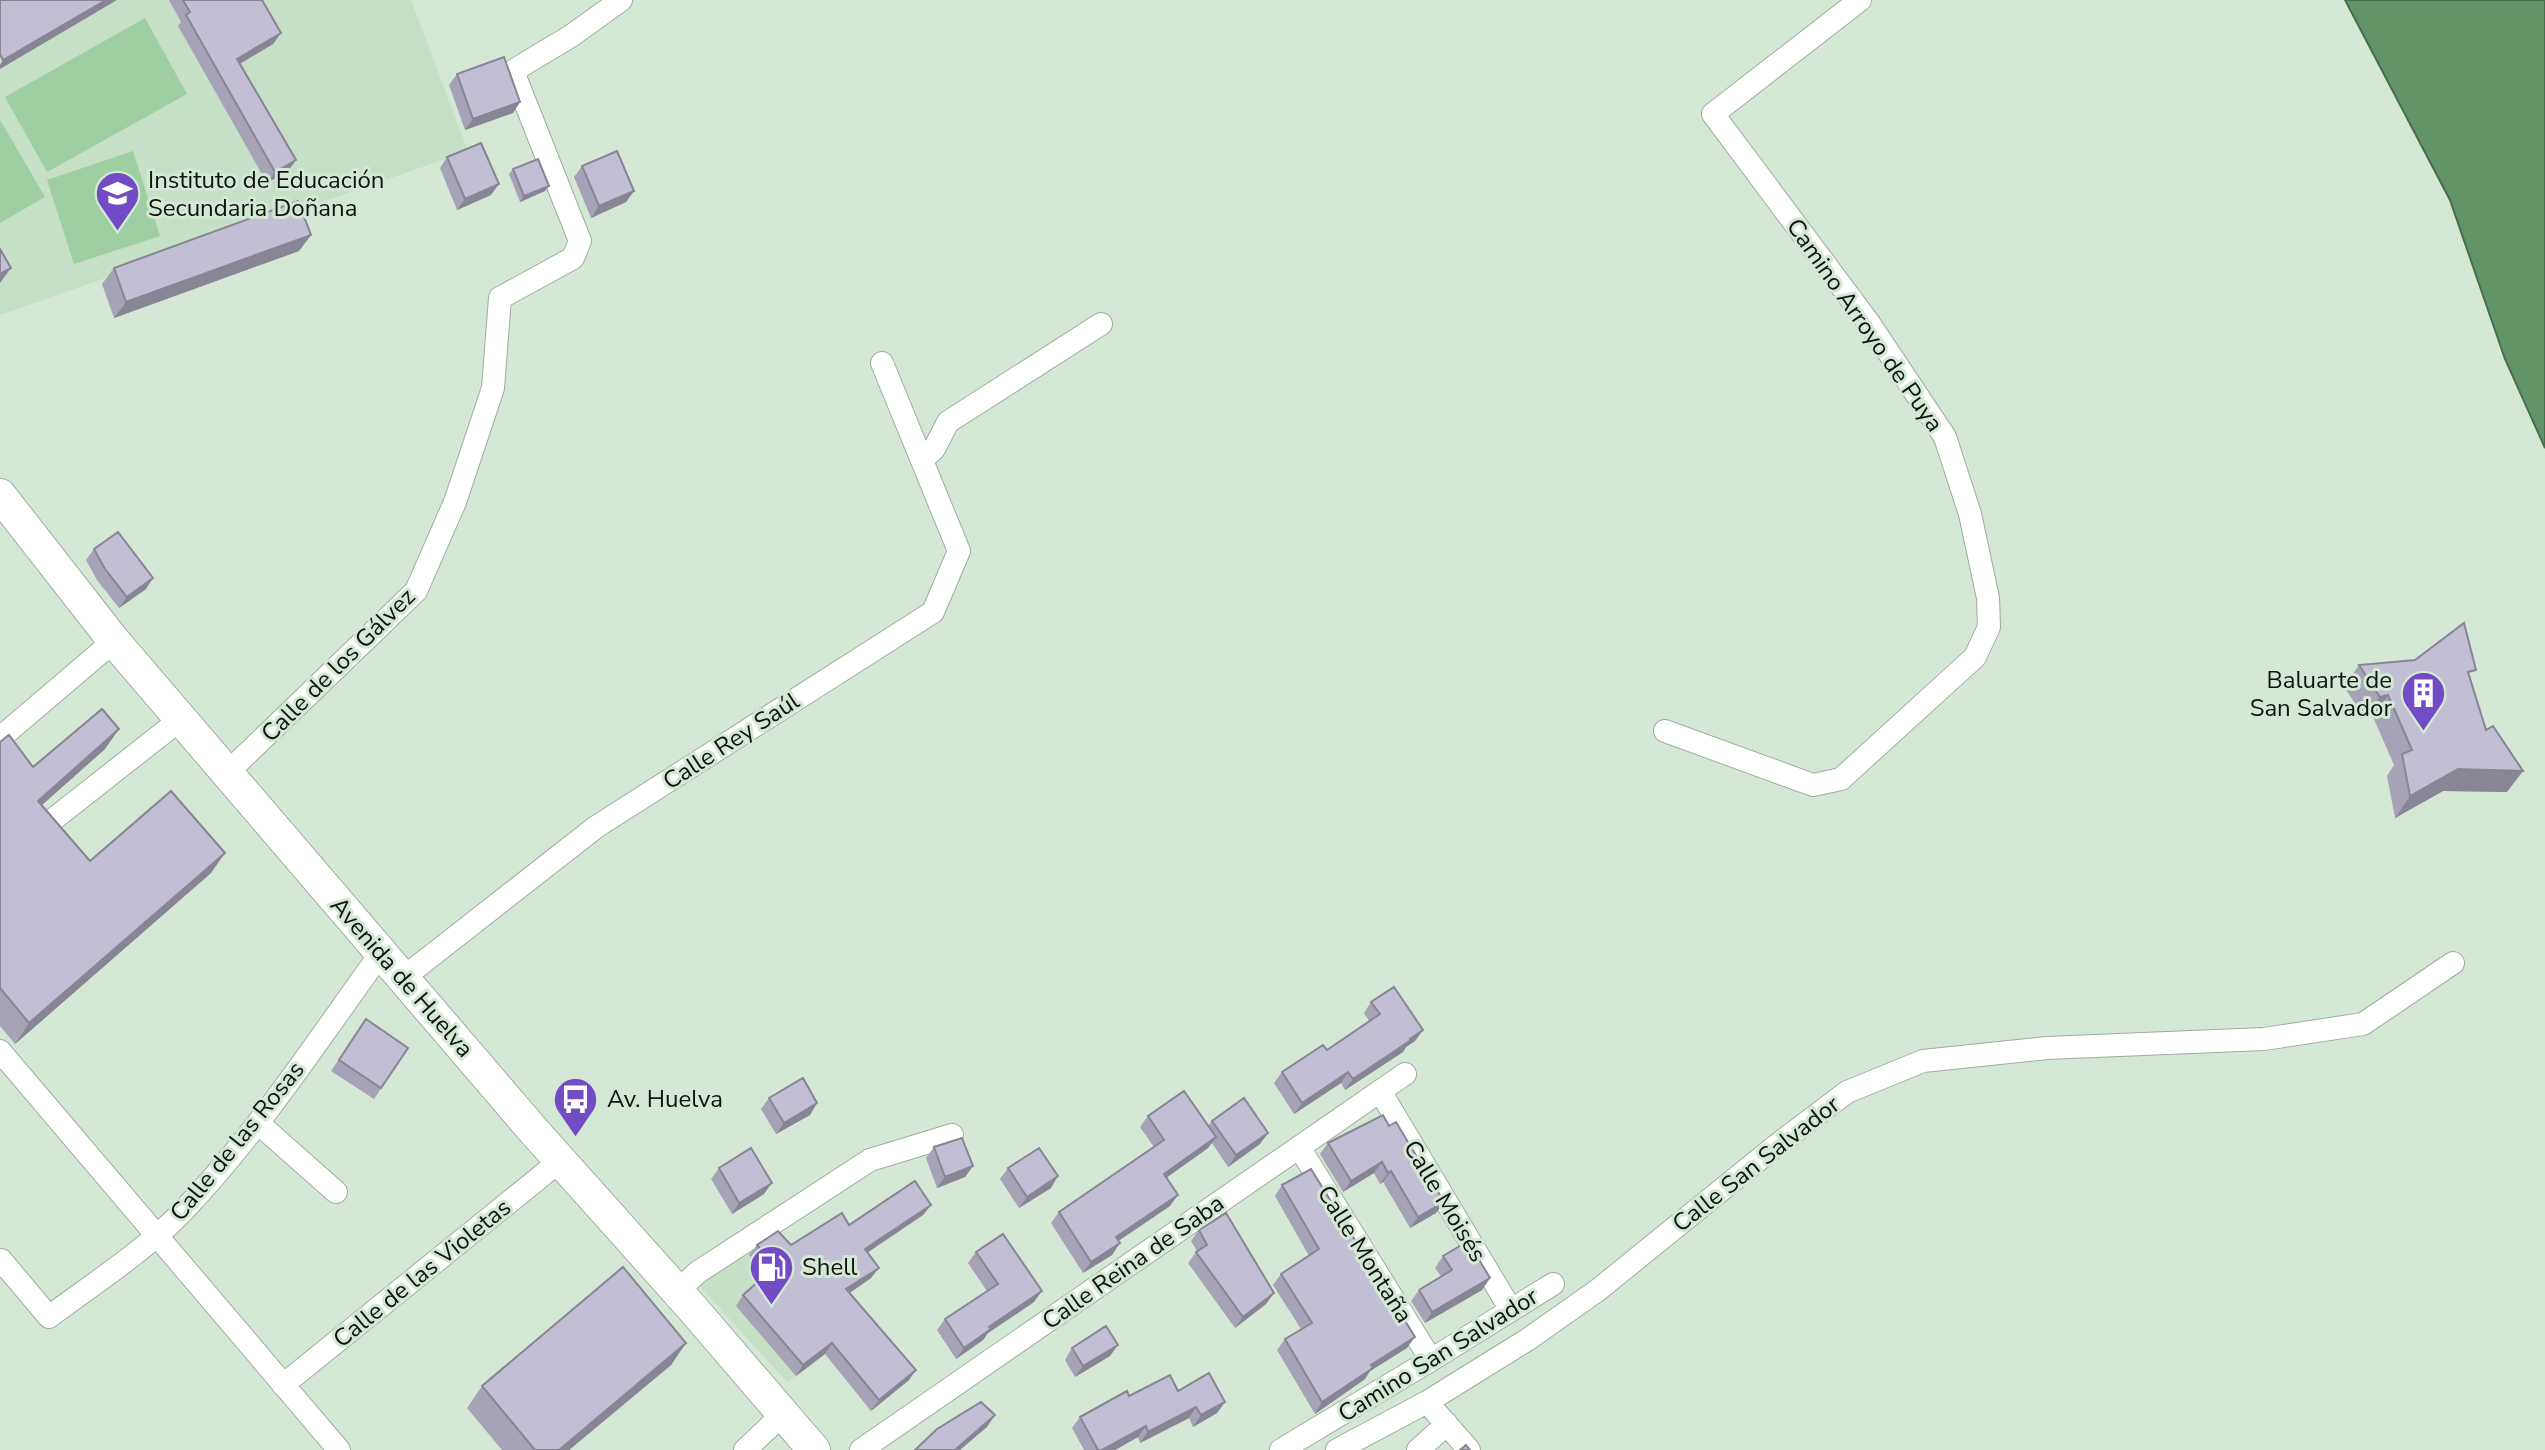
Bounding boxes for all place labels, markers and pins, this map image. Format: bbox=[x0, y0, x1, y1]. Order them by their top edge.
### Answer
place label: Instituto de Educación Secundaria Doñana bbox=[148, 164, 385, 224]
school or university icon: Instituto de Educación Secundaria Doñana bbox=[93, 170, 141, 233]
place label: Baluarte de San Salvador bbox=[2250, 664, 2392, 724]
building icon: Baluarte de San Salvador bbox=[2399, 670, 2447, 733]
bus stop icon: Av. Huelva bbox=[552, 1075, 600, 1138]
place label: Av. Huelva bbox=[607, 1083, 723, 1115]
fuel station icon: Shell bbox=[747, 1243, 795, 1306]
place label: Shell bbox=[802, 1251, 857, 1283]

